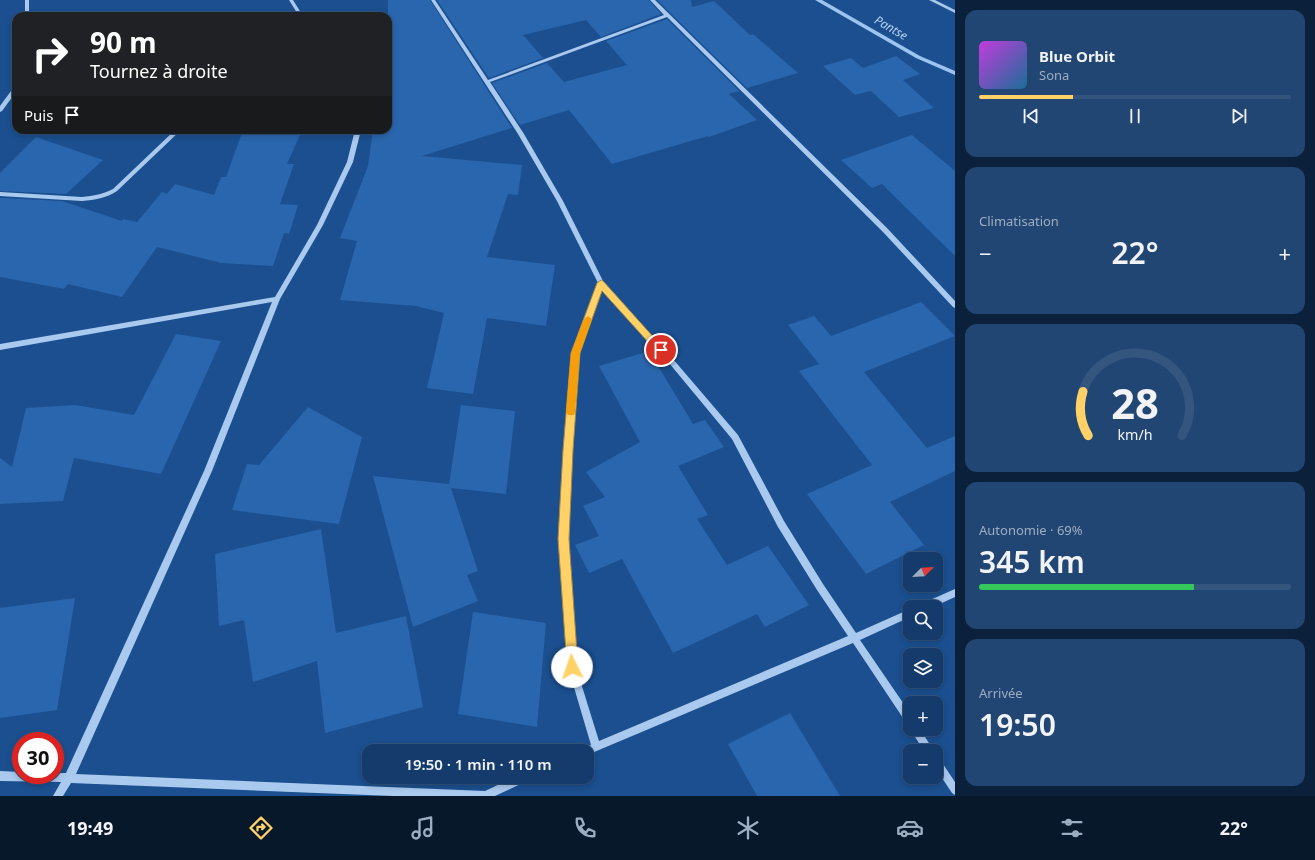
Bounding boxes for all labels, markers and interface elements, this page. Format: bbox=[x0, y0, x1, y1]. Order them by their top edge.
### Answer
water label: Pantse bbox=[872, 11, 911, 44]
text: 90 m bbox=[90, 23, 157, 61]
icon: right bbox=[24, 28, 76, 80]
text: Blue Orbit bbox=[1039, 46, 1115, 66]
text: Tournez à droite bbox=[90, 59, 228, 83]
text: Sona bbox=[1039, 66, 1069, 84]
icon: arrive bbox=[61, 104, 83, 126]
text: Puis bbox=[24, 105, 53, 125]
icon: previous bbox=[1020, 105, 1042, 127]
icon: pause bbox=[1124, 105, 1146, 127]
icon: next bbox=[1228, 105, 1250, 127]
text: Climatisation bbox=[979, 212, 1059, 230]
text: 22° bbox=[1111, 232, 1159, 273]
text: − bbox=[979, 238, 992, 268]
text: + bbox=[1278, 238, 1291, 268]
pin bbox=[644, 333, 678, 367]
icon: arrive bbox=[650, 339, 672, 361]
text: 28 bbox=[1111, 375, 1159, 431]
text: km/h bbox=[1117, 425, 1153, 444]
text: Autonomie · 69% bbox=[979, 521, 1083, 539]
text: 345 km bbox=[979, 541, 1085, 582]
north arrow bbox=[903, 552, 943, 592]
map controls bbox=[903, 552, 943, 784]
button: search bbox=[903, 600, 943, 640]
position arrow bbox=[551, 646, 593, 688]
button: layers bbox=[903, 648, 943, 688]
text: Arrivée bbox=[979, 684, 1023, 702]
button: + bbox=[903, 696, 943, 736]
text: 19:50 bbox=[979, 704, 1056, 745]
speed limit sign: 30 bbox=[12, 732, 64, 784]
button: − bbox=[903, 744, 943, 784]
text: 19:50 · 1 min · 110 m bbox=[404, 754, 552, 774]
icon: directions bbox=[247, 814, 275, 842]
icon: music bbox=[409, 814, 437, 842]
icon: phone bbox=[571, 814, 599, 842]
icon: climate bbox=[734, 814, 762, 842]
icon: car bbox=[896, 814, 924, 842]
icon: filters bbox=[1058, 814, 1086, 842]
text: 19:49 bbox=[67, 816, 113, 840]
text: 22° bbox=[1220, 816, 1248, 840]

